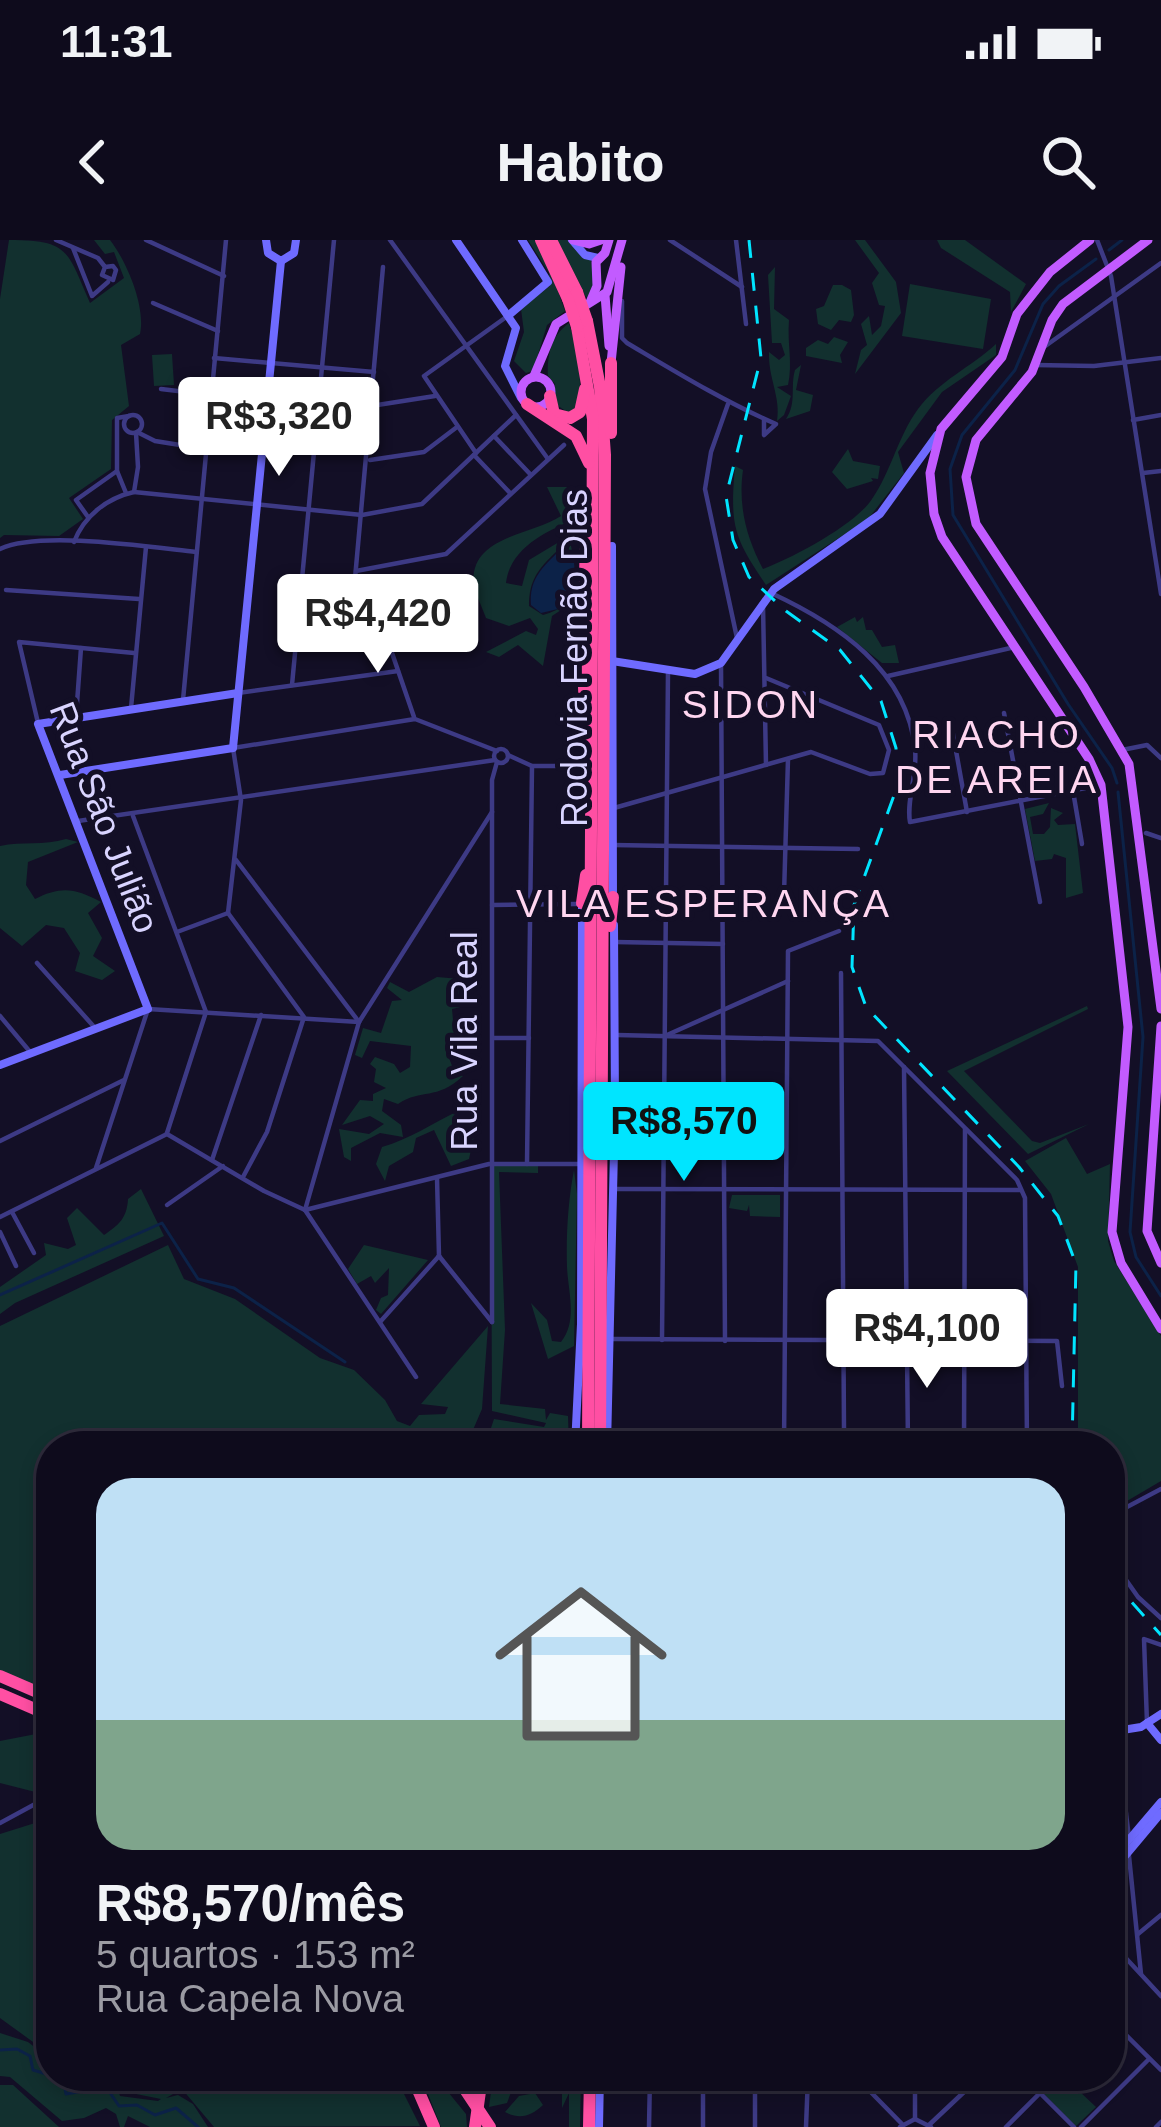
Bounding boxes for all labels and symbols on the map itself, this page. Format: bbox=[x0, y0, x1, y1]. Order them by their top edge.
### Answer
pin: R$3,320 bbox=[168, 377, 390, 479]
street label: Rodovia Fernão Dias bbox=[554, 489, 595, 827]
pin: R$4,420 bbox=[267, 574, 489, 676]
district label: SIDON bbox=[682, 683, 820, 726]
street label: Rua São Julião bbox=[42, 696, 167, 939]
district label: RIACHO DE AREIA bbox=[895, 713, 1099, 801]
district label: VILA ESPERANÇA bbox=[516, 882, 892, 925]
street label: Rua Vila Real bbox=[444, 931, 485, 1151]
pin: R$8,570 bbox=[573, 1082, 795, 1184]
pin: R$4,100 bbox=[816, 1289, 1038, 1391]

